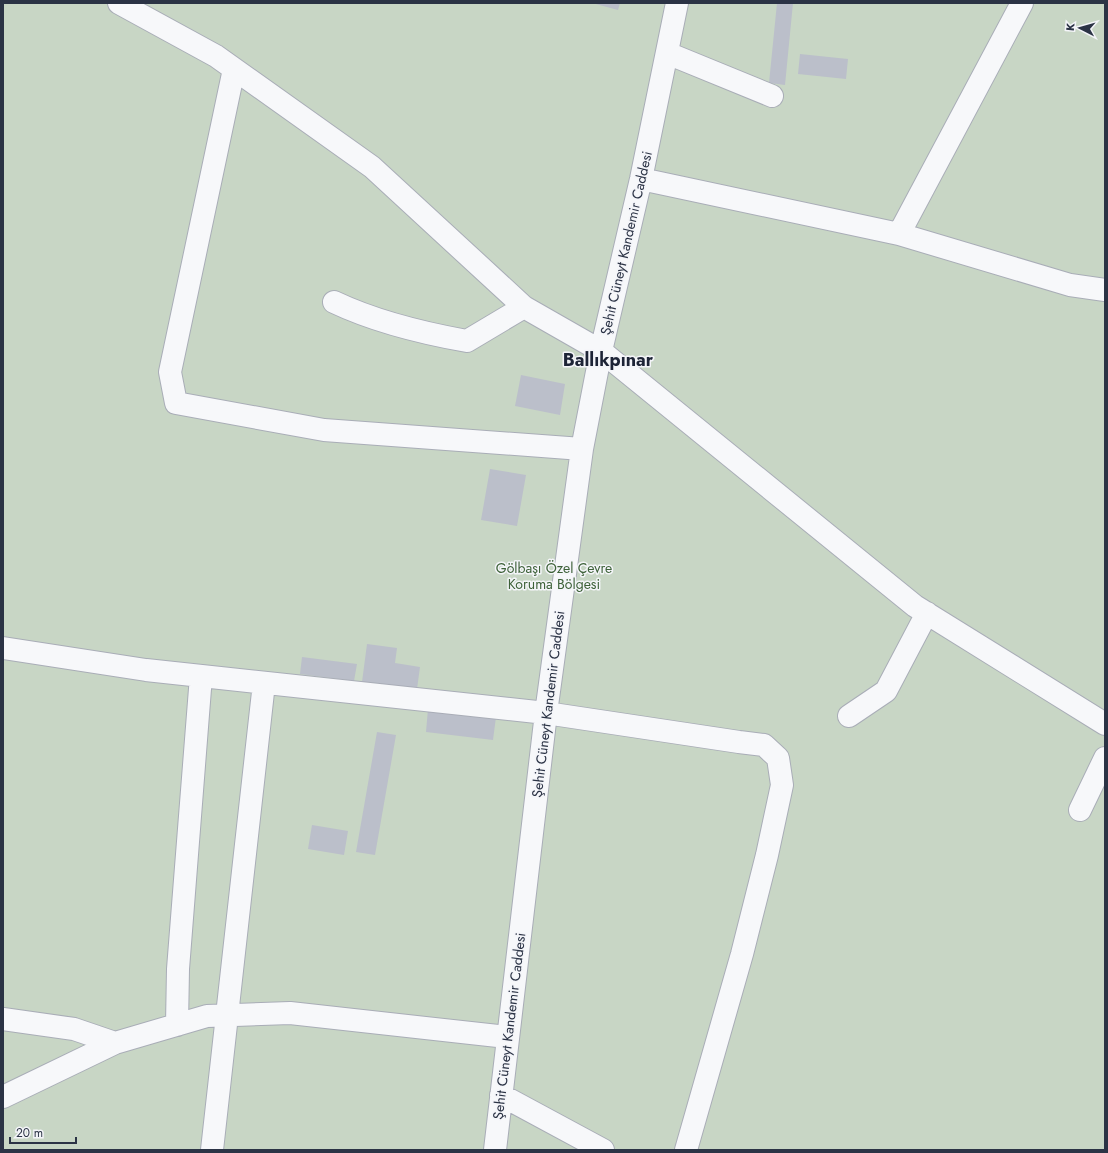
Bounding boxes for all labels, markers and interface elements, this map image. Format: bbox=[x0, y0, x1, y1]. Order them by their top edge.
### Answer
north arrow bbox=[1060, 8, 1100, 48]
text: K bbox=[1062, 22, 1078, 32]
street label: Şehit Cüneyt Kandemir Caddesi bbox=[595, 149, 657, 337]
district label: Ballıkpınar bbox=[563, 347, 654, 373]
park label: Gölbaşı Özel Çevre Koruma Bölgesi bbox=[496, 558, 612, 594]
street label: Şehit Cüneyt Kandemir Caddesi bbox=[527, 609, 569, 799]
street label: Şehit Cüneyt Kandemir Caddesi bbox=[488, 931, 530, 1121]
scale bar bbox=[10, 1119, 76, 1145]
text: 20 m bbox=[16, 1124, 43, 1142]

